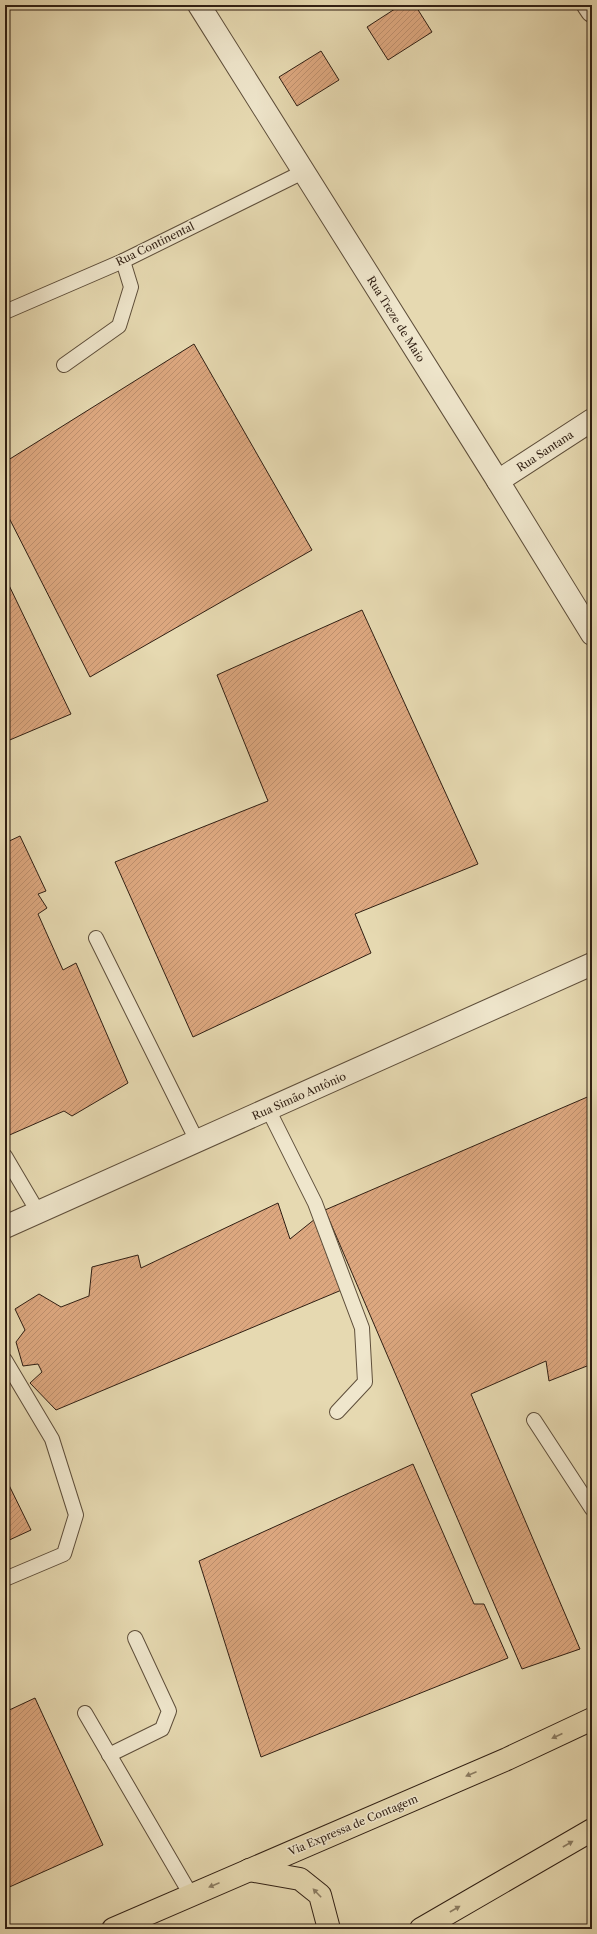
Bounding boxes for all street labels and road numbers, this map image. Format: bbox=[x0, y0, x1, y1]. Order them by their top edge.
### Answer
street label: Rua Continental bbox=[113, 219, 197, 269]
street label: Rua Treze de Maio bbox=[364, 273, 428, 365]
street label: Rua Santana bbox=[514, 427, 576, 475]
street label: Rua Simão Antônio bbox=[250, 1069, 348, 1123]
street label: Via Expressa de Contagem bbox=[285, 1791, 421, 1859]

